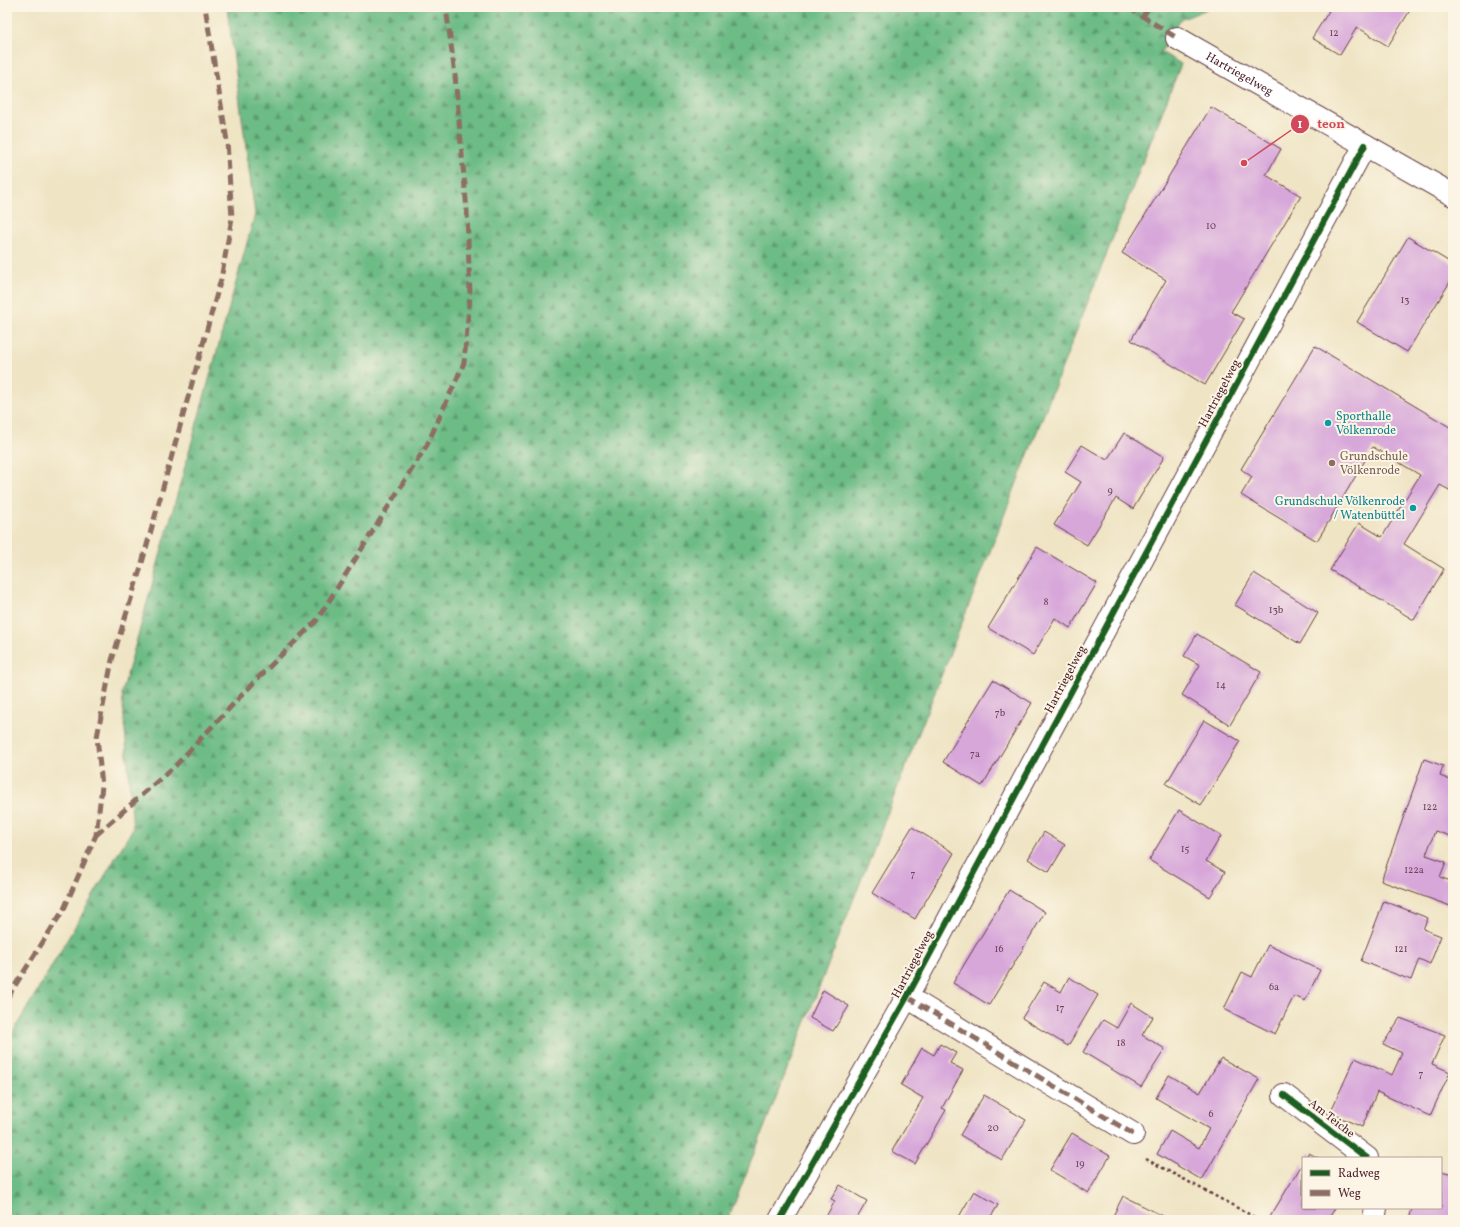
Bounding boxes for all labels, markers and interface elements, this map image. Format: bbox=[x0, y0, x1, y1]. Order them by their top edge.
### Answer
house number: 12 bbox=[1329, 26, 1339, 40]
street label: Hartriegelweg bbox=[1202, 49, 1276, 100]
callout: teon bbox=[1290, 111, 1353, 136]
text: teon bbox=[1317, 116, 1345, 134]
text: 1 bbox=[1298, 117, 1303, 133]
house number: 10 bbox=[1206, 219, 1216, 233]
house number: 13 bbox=[1400, 293, 1410, 307]
street label: Hartriegelweg bbox=[1195, 357, 1245, 430]
place label: Sporthalle Völkenrode bbox=[1336, 409, 1396, 439]
marker: Sporthalle Völkenrode bbox=[1323, 418, 1333, 428]
place label: Grundschule Völkenrode bbox=[1340, 449, 1408, 479]
marker: Grundschule Völkenrode bbox=[1327, 458, 1337, 468]
house number: 9 bbox=[1107, 484, 1113, 498]
place label: Grundschule Völkenrode / Watenbüttel bbox=[1275, 494, 1405, 524]
marker: Grundschule Völkenrode / Watenbüttel bbox=[1408, 503, 1418, 513]
house number: 8 bbox=[1043, 595, 1049, 609]
house number: 13b bbox=[1269, 603, 1284, 617]
street label: Hartriegelweg bbox=[1041, 643, 1091, 716]
house number: 14 bbox=[1216, 678, 1226, 692]
house number: 7b bbox=[995, 706, 1006, 720]
house number: 7a bbox=[970, 747, 980, 761]
house number: 122 bbox=[1423, 800, 1437, 814]
house number: 15 bbox=[1181, 842, 1190, 856]
house number: 122a bbox=[1404, 863, 1424, 877]
house number: 7 bbox=[911, 867, 916, 881]
street label: Hartriegelweg bbox=[888, 928, 938, 1001]
house number: 16 bbox=[995, 942, 1003, 956]
house number: 121 bbox=[1394, 942, 1408, 956]
house number: 6a bbox=[1269, 980, 1279, 994]
house number: 17 bbox=[1056, 1001, 1065, 1015]
house number: 18 bbox=[1117, 1036, 1125, 1050]
house number: 7 bbox=[1419, 1067, 1424, 1081]
street label: Am Teiche bbox=[1305, 1096, 1358, 1142]
house number: 6 bbox=[1208, 1107, 1214, 1121]
house number: 20 bbox=[987, 1121, 999, 1135]
house number: 19 bbox=[1075, 1157, 1085, 1171]
legend bbox=[1302, 1157, 1442, 1209]
text: Radweg bbox=[1338, 1166, 1380, 1182]
text: Weg bbox=[1338, 1186, 1361, 1202]

